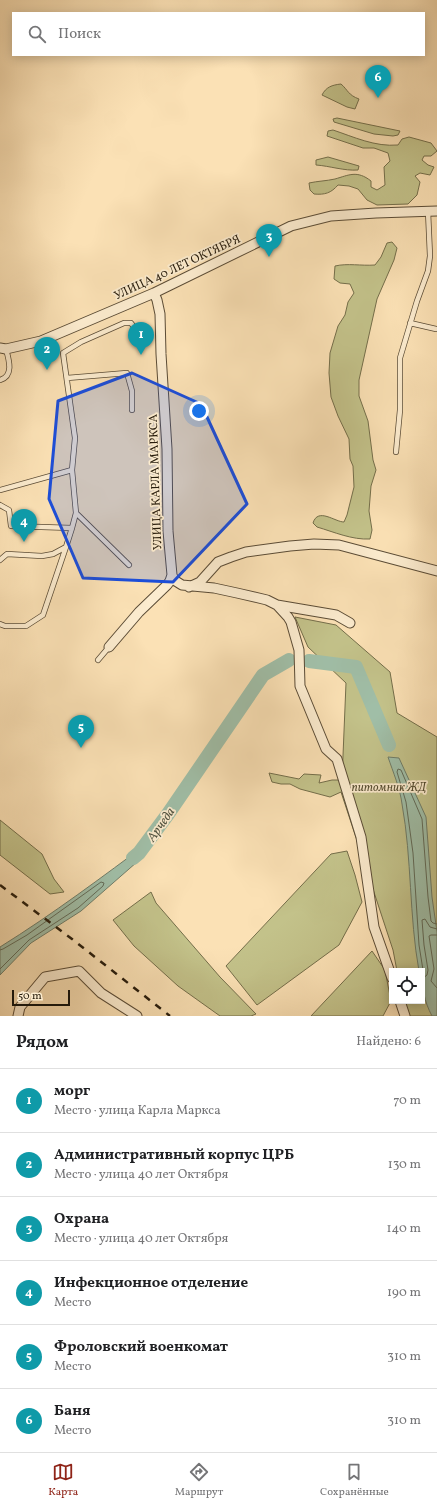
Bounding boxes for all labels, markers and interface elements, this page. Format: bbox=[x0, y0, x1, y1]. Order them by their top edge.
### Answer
search box bbox=[12, 12, 425, 56]
icon: search bbox=[26, 23, 48, 45]
text: Поиск bbox=[58, 24, 101, 45]
pin: 6 bbox=[365, 65, 391, 98]
pin: 3 bbox=[256, 224, 282, 257]
street label: УЛИЦА 40 ЛЕТ ОКТЯБРЯ bbox=[112, 231, 244, 304]
pin: 1 bbox=[128, 322, 154, 355]
pin: 2 bbox=[34, 337, 60, 370]
your location bbox=[189, 401, 209, 421]
street label: УЛИЦА КАРЛА МАРКСА bbox=[146, 413, 166, 550]
pin: 4 bbox=[11, 509, 37, 542]
pin: 5 bbox=[68, 715, 94, 748]
park label: питомник ЖД bbox=[352, 780, 427, 796]
water label: Арчеда bbox=[143, 804, 180, 847]
map controls bbox=[389, 968, 425, 1004]
button: locate bbox=[389, 968, 425, 1004]
scale bar bbox=[12, 988, 70, 1007]
text: 50 m bbox=[18, 989, 42, 1004]
text: Рядом bbox=[16, 1031, 69, 1054]
text: Найдено: 6 bbox=[356, 1033, 421, 1051]
text: морг bbox=[54, 1081, 90, 1102]
text: 1 bbox=[26, 1092, 32, 1110]
text: 70 m bbox=[393, 1092, 421, 1110]
text: Место · улица Карла Маркса bbox=[54, 1102, 221, 1120]
text: Административный корпус ЦРБ bbox=[54, 1145, 294, 1166]
text: 2 bbox=[26, 1156, 32, 1174]
text: 130 m bbox=[388, 1156, 421, 1174]
text: Место · улица 40 лет Октября bbox=[54, 1166, 228, 1184]
text: Охрана bbox=[54, 1209, 109, 1230]
text: 3 bbox=[26, 1220, 32, 1238]
text: 140 m bbox=[387, 1220, 421, 1238]
text: Место · улица 40 лет Октября bbox=[54, 1230, 228, 1248]
text: Инфекционное отделение bbox=[54, 1273, 248, 1294]
text: 4 bbox=[25, 1284, 33, 1302]
text: 190 m bbox=[387, 1284, 421, 1302]
text: Место bbox=[54, 1294, 91, 1312]
text: Фроловский военкомат bbox=[54, 1337, 228, 1358]
text: 5 bbox=[26, 1348, 32, 1366]
text: 310 m bbox=[387, 1348, 421, 1366]
text: Место bbox=[54, 1358, 91, 1376]
text: Баня bbox=[54, 1401, 90, 1422]
text: 6 bbox=[25, 1412, 33, 1430]
text: 310 m bbox=[387, 1412, 421, 1430]
text: Место bbox=[54, 1422, 91, 1440]
tab: Карта bbox=[48, 1461, 78, 1500]
tab: Маршрут bbox=[175, 1461, 223, 1500]
tab: Сохранённые bbox=[320, 1461, 389, 1500]

